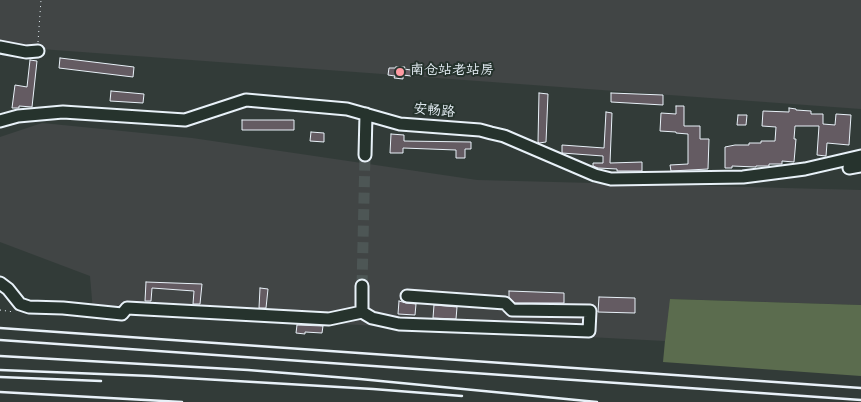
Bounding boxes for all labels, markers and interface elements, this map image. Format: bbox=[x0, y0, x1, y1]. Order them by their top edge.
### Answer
place label: 南仓站老站房 bbox=[410, 64, 494, 80]
marker: 南仓站老站房 bbox=[394, 66, 406, 78]
street label: 安畅路 bbox=[412, 102, 456, 122]

